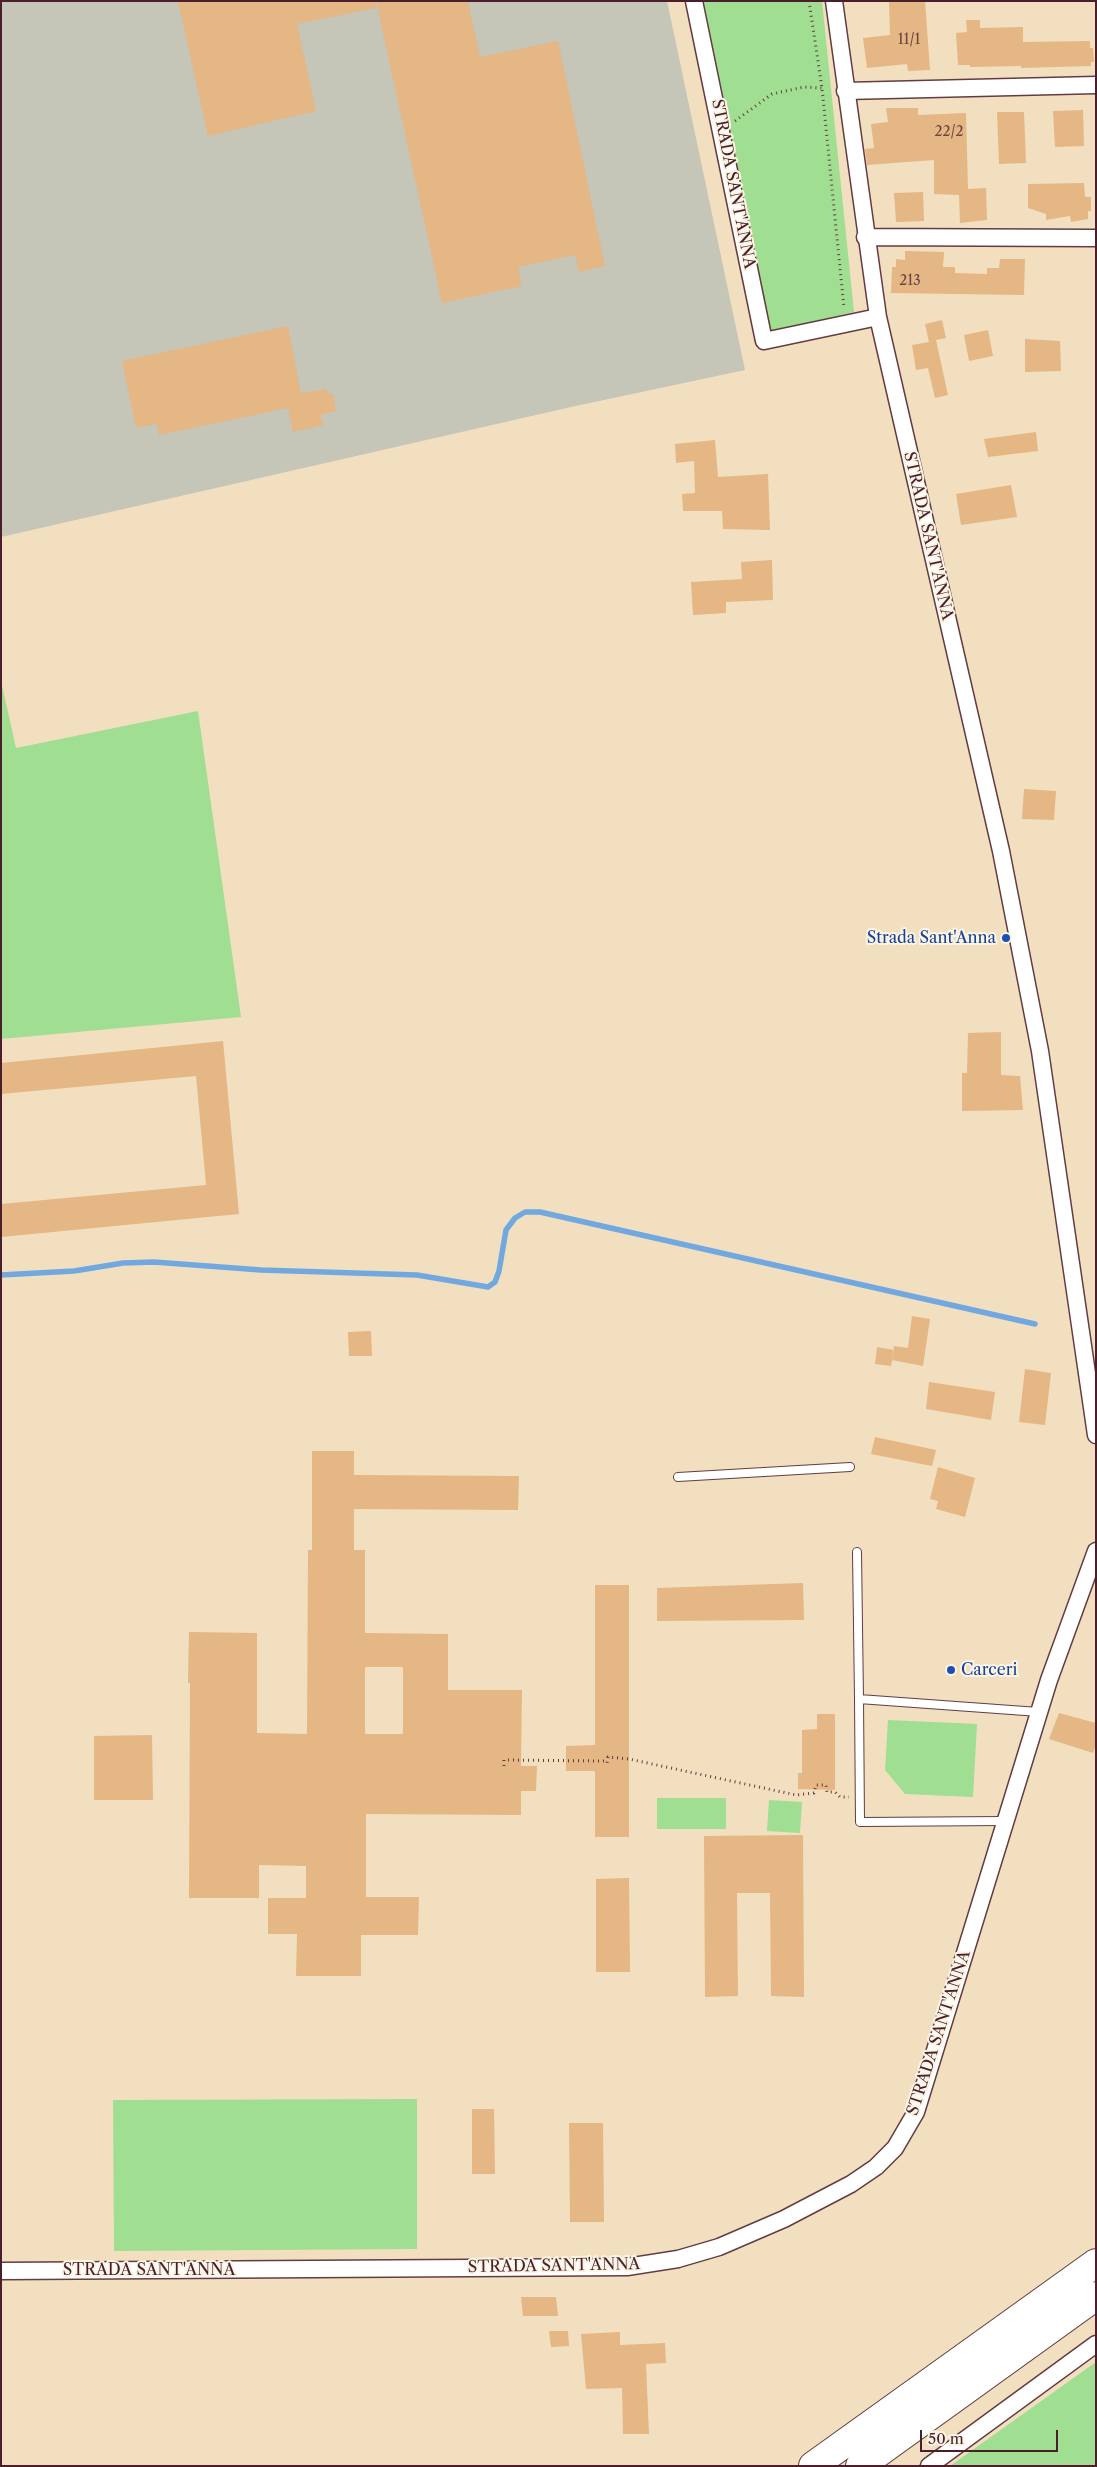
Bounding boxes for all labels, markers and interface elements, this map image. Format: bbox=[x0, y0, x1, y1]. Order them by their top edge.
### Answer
house number: 11/1 bbox=[898, 32, 920, 48]
street label: STRADA SANT'ANNA bbox=[707, 97, 759, 271]
house number: 22/2 bbox=[934, 124, 964, 140]
house number: 213 bbox=[899, 273, 921, 289]
street label: STRADA SANT'ANNA bbox=[899, 450, 957, 622]
place label: Strada Sant'Anna bbox=[867, 928, 996, 948]
marker: Strada Sant'Anna bbox=[1000, 932, 1012, 944]
place label: Carceri bbox=[961, 1660, 1017, 1680]
marker: Carceri bbox=[945, 1664, 957, 1676]
street label: STRADA SANT'ANNA bbox=[903, 1948, 975, 2118]
street label: STRADA SANT'ANNA bbox=[468, 2255, 640, 2277]
street label: STRADA SANT'ANNA bbox=[63, 2260, 235, 2280]
scale bar bbox=[922, 2420, 1060, 2452]
text: 50 m bbox=[928, 2429, 964, 2448]

